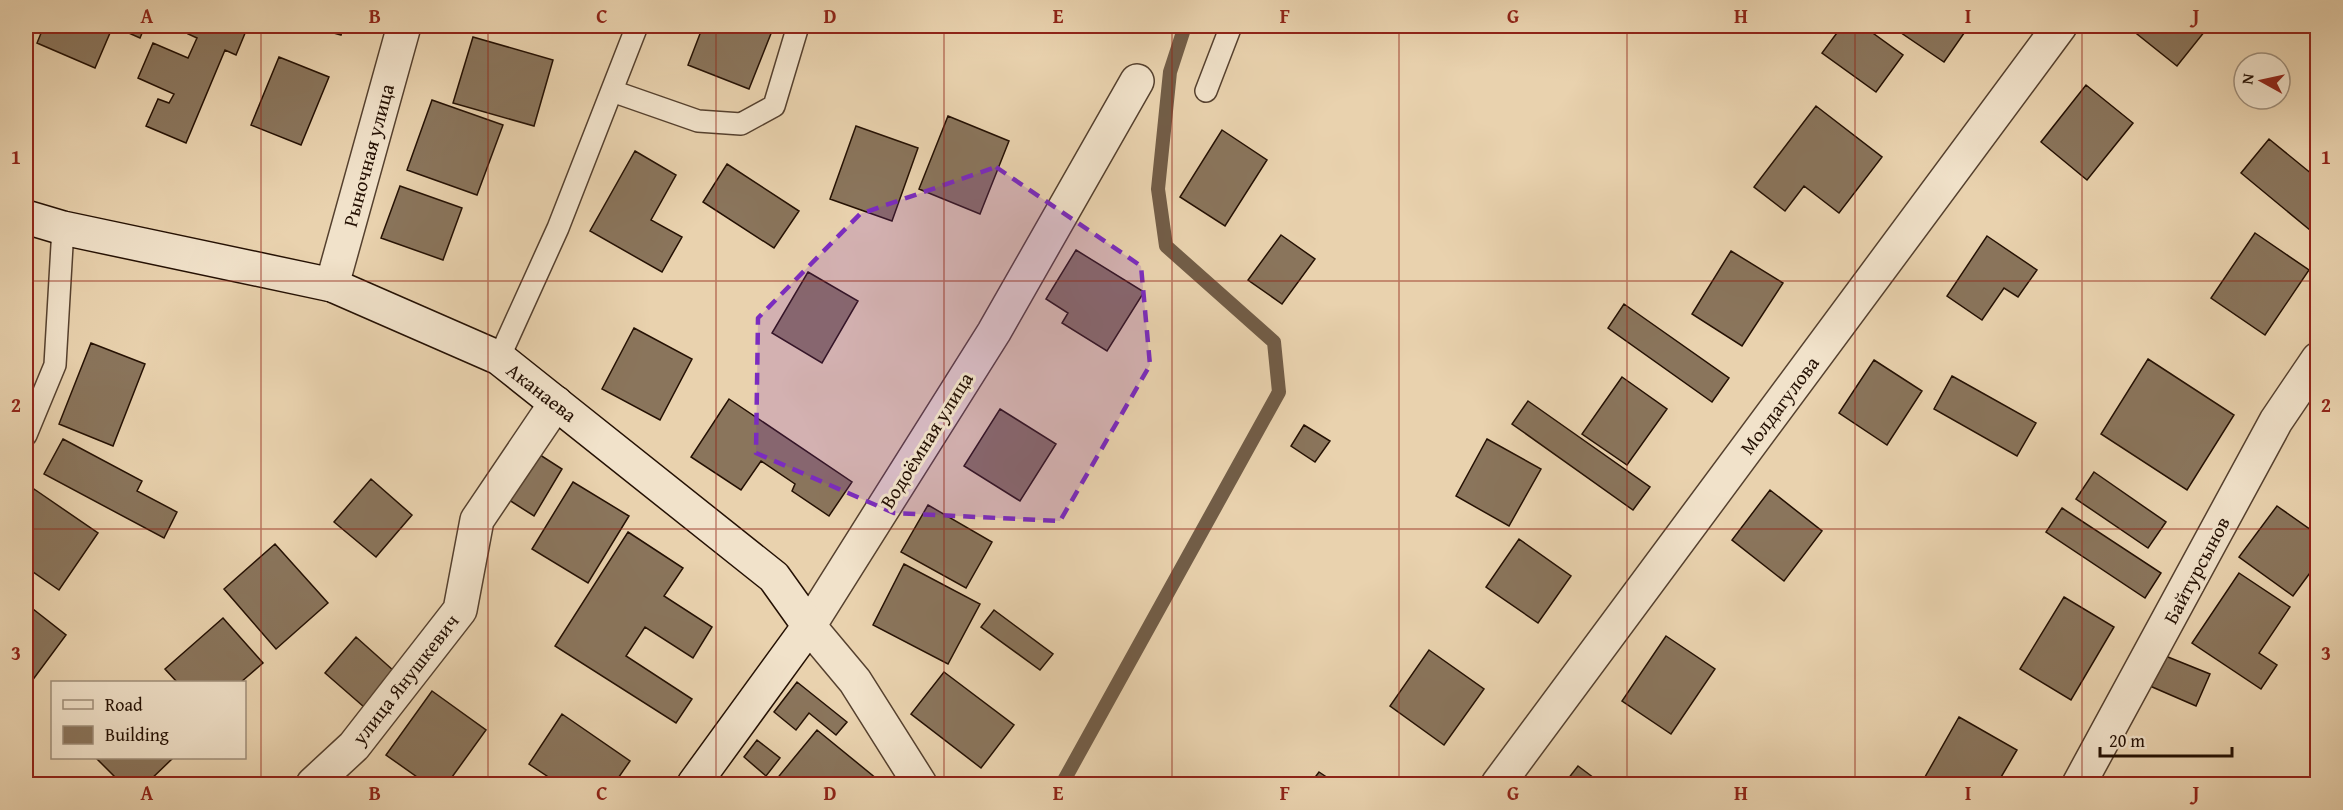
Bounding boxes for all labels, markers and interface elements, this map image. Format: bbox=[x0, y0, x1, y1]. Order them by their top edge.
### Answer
text: A bbox=[141, 1, 154, 30]
text: B bbox=[369, 1, 381, 30]
text: C bbox=[596, 1, 608, 30]
text: D bbox=[823, 1, 837, 30]
text: E bbox=[1053, 1, 1064, 30]
text: F bbox=[1280, 1, 1290, 30]
text: G bbox=[1507, 1, 1519, 30]
text: H bbox=[1734, 1, 1748, 30]
text: I bbox=[1965, 1, 1971, 30]
text: J bbox=[2190, 1, 2200, 30]
north arrow bbox=[2232, 51, 2292, 111]
text: N bbox=[2235, 72, 2260, 86]
street label: Рыночная улица bbox=[335, 80, 401, 230]
text: 1 bbox=[11, 142, 21, 171]
text: 1 bbox=[2321, 142, 2331, 171]
street label: Молдагулова bbox=[1732, 349, 1826, 460]
street label: Аканаева bbox=[501, 355, 584, 429]
street label: Водоёмная улица bbox=[872, 366, 980, 514]
text: 2 bbox=[11, 390, 21, 419]
text: 2 bbox=[2321, 390, 2331, 419]
street label: Байтурсынов bbox=[2156, 511, 2236, 629]
street label: улица Янушкевич bbox=[344, 607, 466, 751]
text: 3 bbox=[11, 638, 21, 667]
text: 3 bbox=[2321, 638, 2331, 667]
legend bbox=[51, 681, 246, 759]
text: Road bbox=[105, 691, 143, 718]
scale bar bbox=[2100, 720, 2232, 758]
text: Building bbox=[105, 721, 169, 748]
text: 20 m bbox=[2109, 727, 2145, 754]
text: A bbox=[141, 778, 154, 807]
text: B bbox=[369, 778, 381, 807]
text: C bbox=[596, 778, 608, 807]
text: D bbox=[823, 778, 837, 807]
text: E bbox=[1053, 778, 1064, 807]
text: F bbox=[1280, 778, 1290, 807]
text: G bbox=[1507, 778, 1519, 807]
text: H bbox=[1734, 778, 1748, 807]
text: I bbox=[1965, 778, 1971, 807]
text: J bbox=[2190, 778, 2200, 807]

